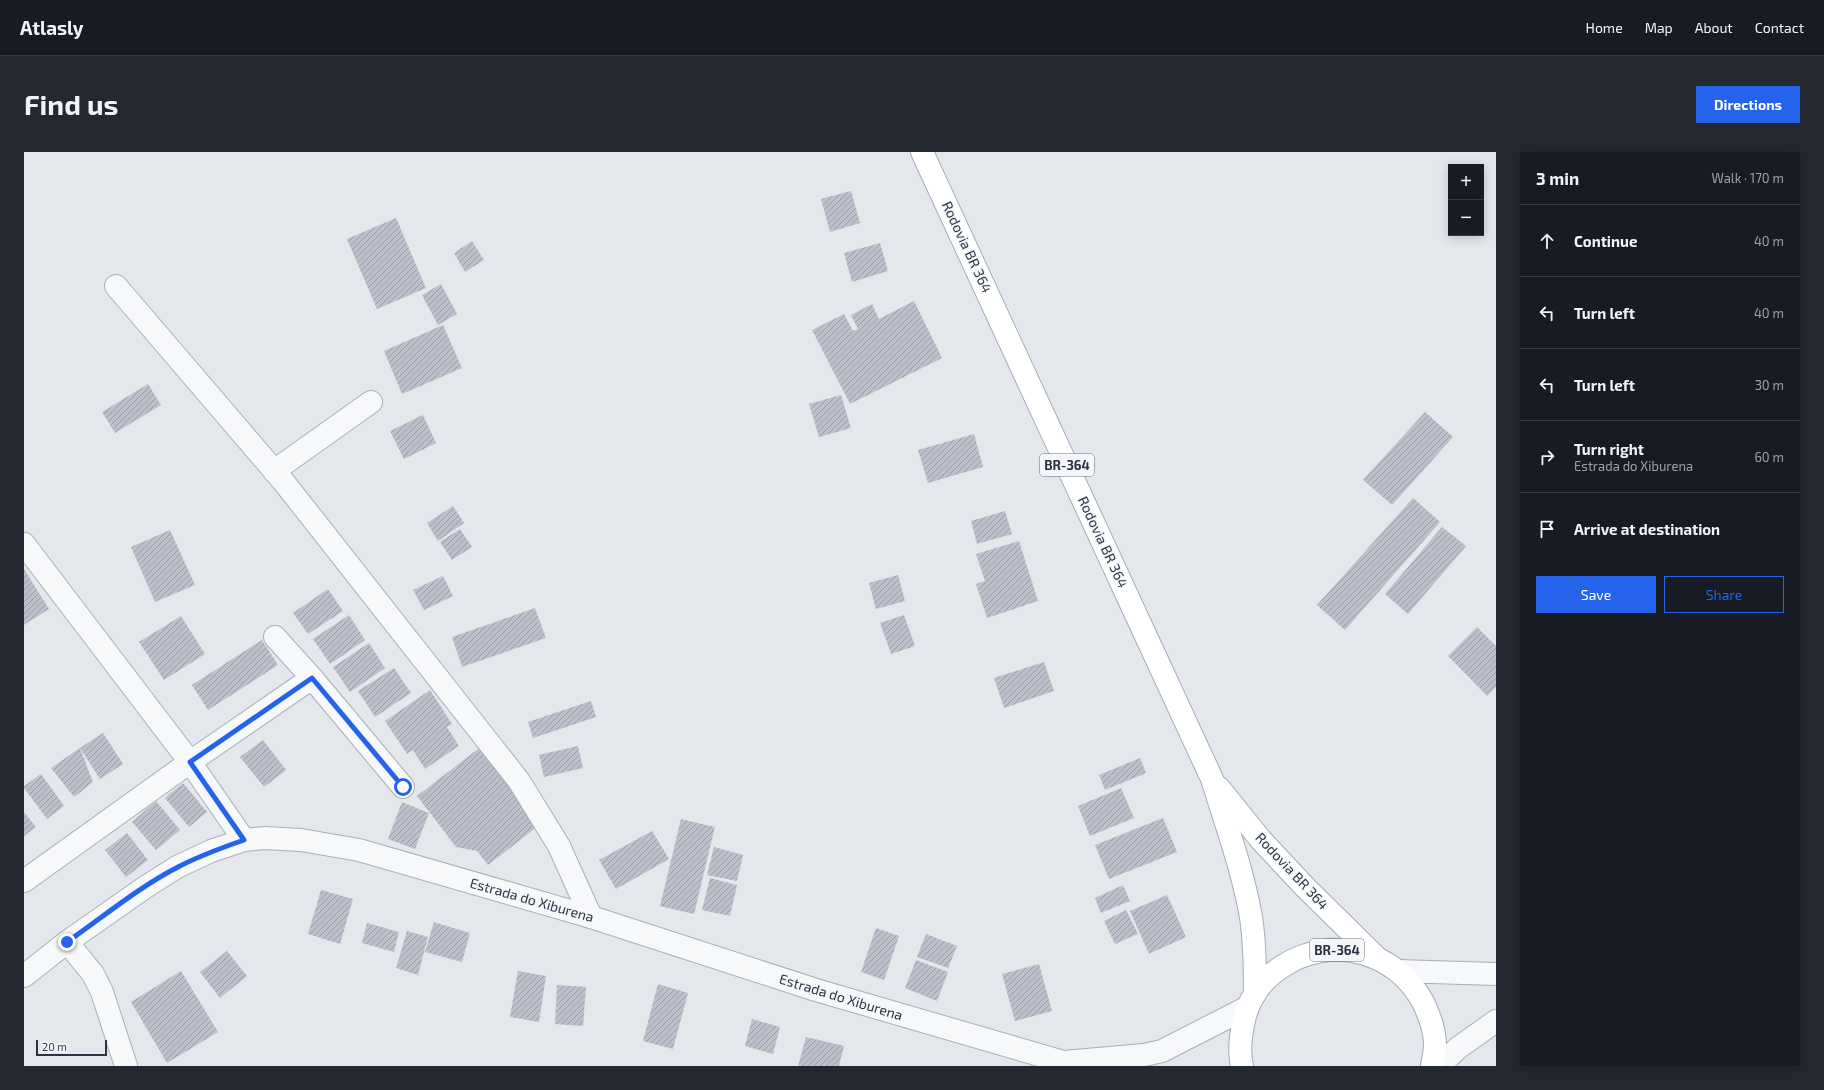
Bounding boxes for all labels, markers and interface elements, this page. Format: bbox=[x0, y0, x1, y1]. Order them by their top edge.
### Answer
text: Atlasly bbox=[20, 16, 84, 39]
text: Home bbox=[1586, 19, 1623, 36]
text: Map bbox=[1645, 19, 1673, 36]
text: About bbox=[1695, 19, 1733, 36]
text: Contact bbox=[1755, 19, 1804, 36]
button: Directions bbox=[1696, 86, 1800, 123]
text: Find us bbox=[24, 87, 118, 121]
map controls bbox=[1448, 164, 1484, 236]
button: + bbox=[1448, 164, 1484, 200]
text: 3 min bbox=[1536, 168, 1579, 188]
text: Walk · 170 m bbox=[1712, 170, 1784, 186]
street label: Rodovia BR 364 bbox=[939, 198, 996, 295]
button: − bbox=[1448, 200, 1484, 236]
icon: ahead bbox=[1536, 230, 1558, 252]
text: Continue bbox=[1574, 232, 1637, 250]
text: 40 m bbox=[1754, 233, 1784, 249]
icon: left bbox=[1536, 302, 1558, 324]
text: Turn left bbox=[1574, 304, 1635, 322]
text: 40 m bbox=[1754, 305, 1784, 321]
icon: left bbox=[1536, 374, 1558, 396]
text: Turn left bbox=[1574, 376, 1635, 394]
text: 30 m bbox=[1755, 377, 1784, 393]
text: Turn right bbox=[1574, 440, 1644, 458]
icon: right bbox=[1536, 446, 1558, 468]
text: 60 m bbox=[1754, 449, 1784, 465]
road number: BR-364 bbox=[1040, 454, 1094, 476]
text: Estrada do Xiburena bbox=[1574, 458, 1693, 474]
street label: Rodovia BR 364 bbox=[1075, 493, 1132, 590]
icon: arrive bbox=[1536, 518, 1558, 540]
text: Arrive at destination bbox=[1574, 520, 1720, 538]
button: Save bbox=[1536, 576, 1656, 613]
button: Share bbox=[1664, 576, 1784, 613]
route start bbox=[394, 778, 412, 796]
street label: Rodovia BR 364 bbox=[1252, 829, 1332, 913]
street label: Estrada do Xiburena bbox=[468, 874, 596, 925]
route end bbox=[58, 933, 76, 951]
road number: BR-364 bbox=[1310, 939, 1364, 961]
street label: Estrada do Xiburena bbox=[777, 970, 905, 1023]
scale bar bbox=[36, 1038, 107, 1057]
text: 20 m bbox=[42, 1040, 67, 1053]

